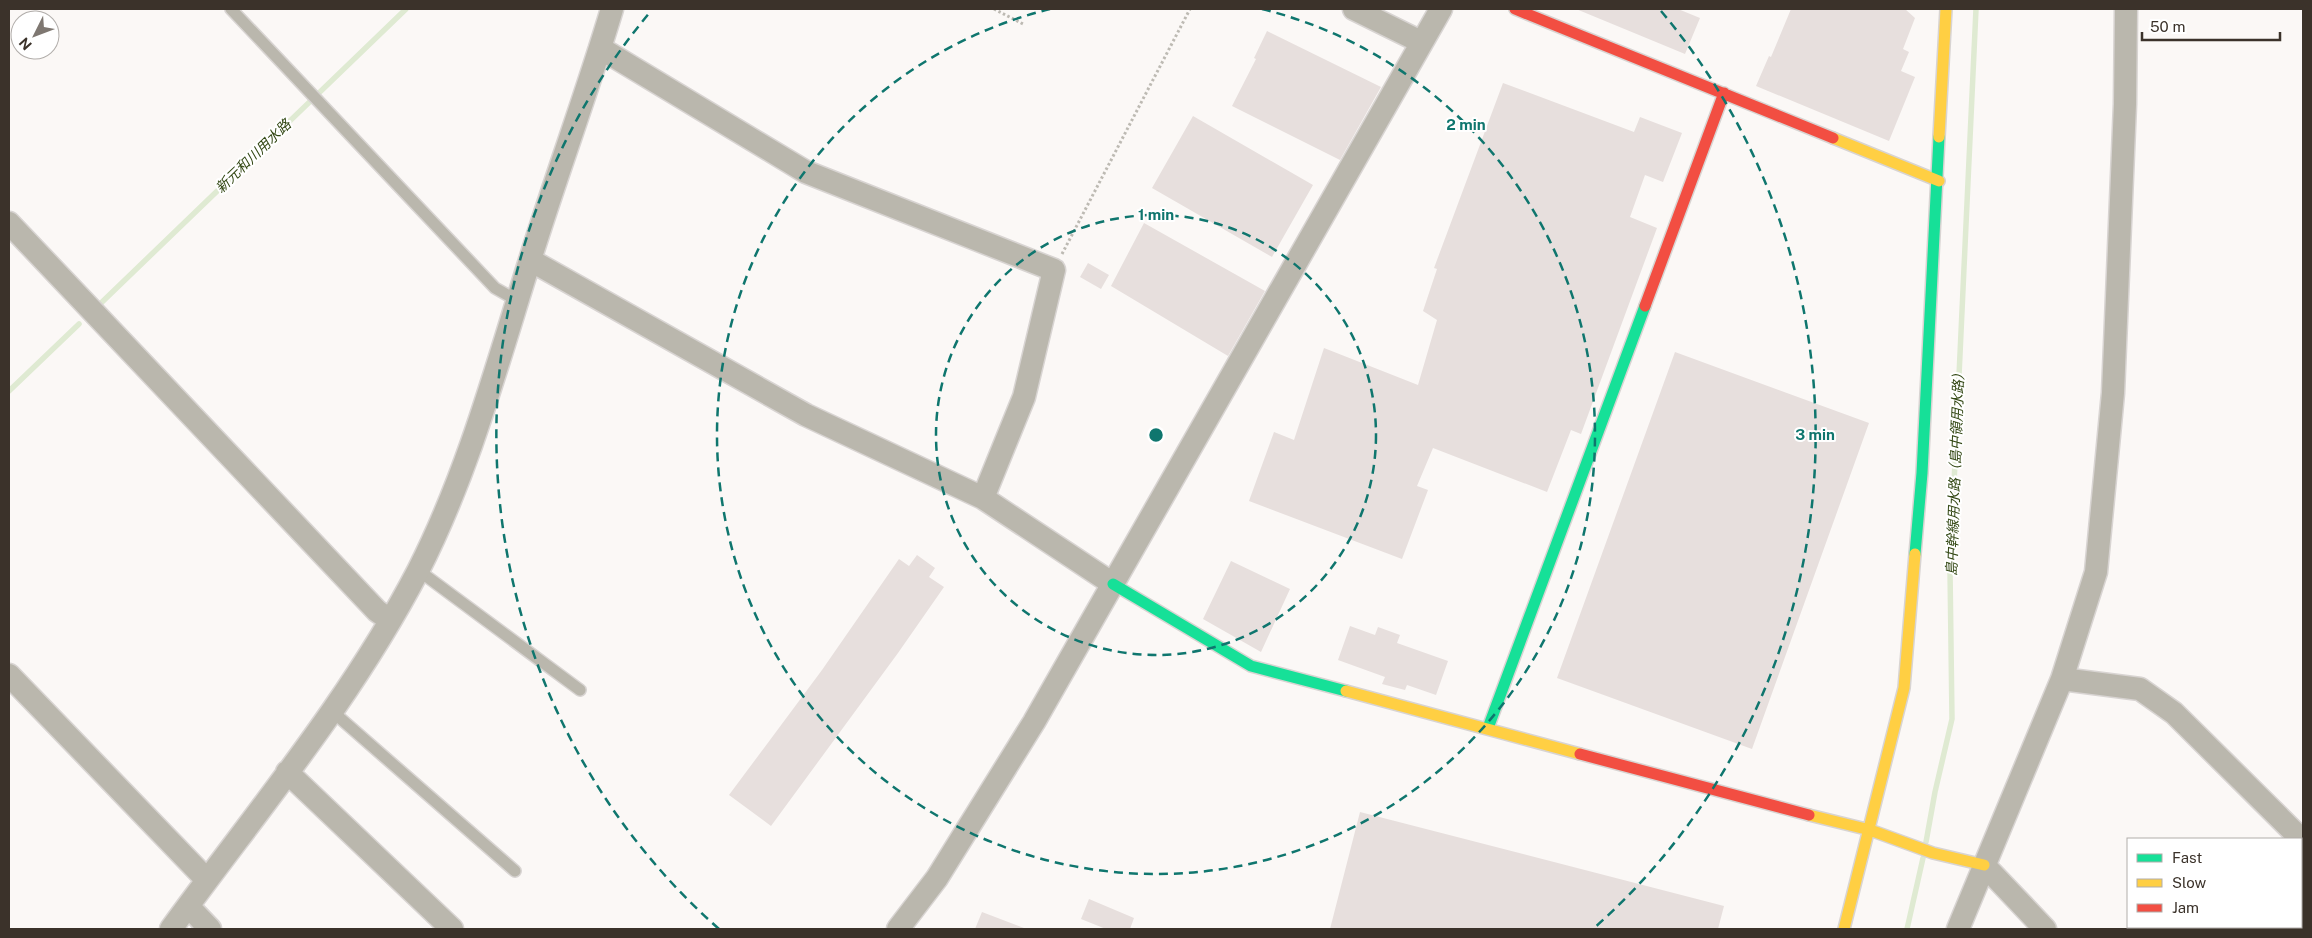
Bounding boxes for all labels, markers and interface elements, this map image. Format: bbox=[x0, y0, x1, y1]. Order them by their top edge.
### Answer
north arrow bbox=[10, 10, 60, 60]
scale bar bbox=[2142, 10, 2280, 42]
text: 50 m bbox=[2150, 18, 2185, 35]
text: N bbox=[16, 34, 35, 53]
water label: 新元和川用水路 bbox=[212, 116, 295, 196]
text: 2 min bbox=[1446, 116, 1486, 133]
text: 1 min bbox=[1138, 206, 1174, 223]
water label: 島中幹線用水路（島中領用水路） bbox=[1943, 366, 1967, 576]
centre of rings bbox=[1147, 426, 1165, 444]
text: 3 min bbox=[1795, 426, 1835, 443]
legend bbox=[2127, 838, 2302, 928]
text: Fast bbox=[2172, 849, 2202, 866]
text: Slow bbox=[2172, 874, 2207, 891]
text: Jam bbox=[2172, 899, 2199, 916]

